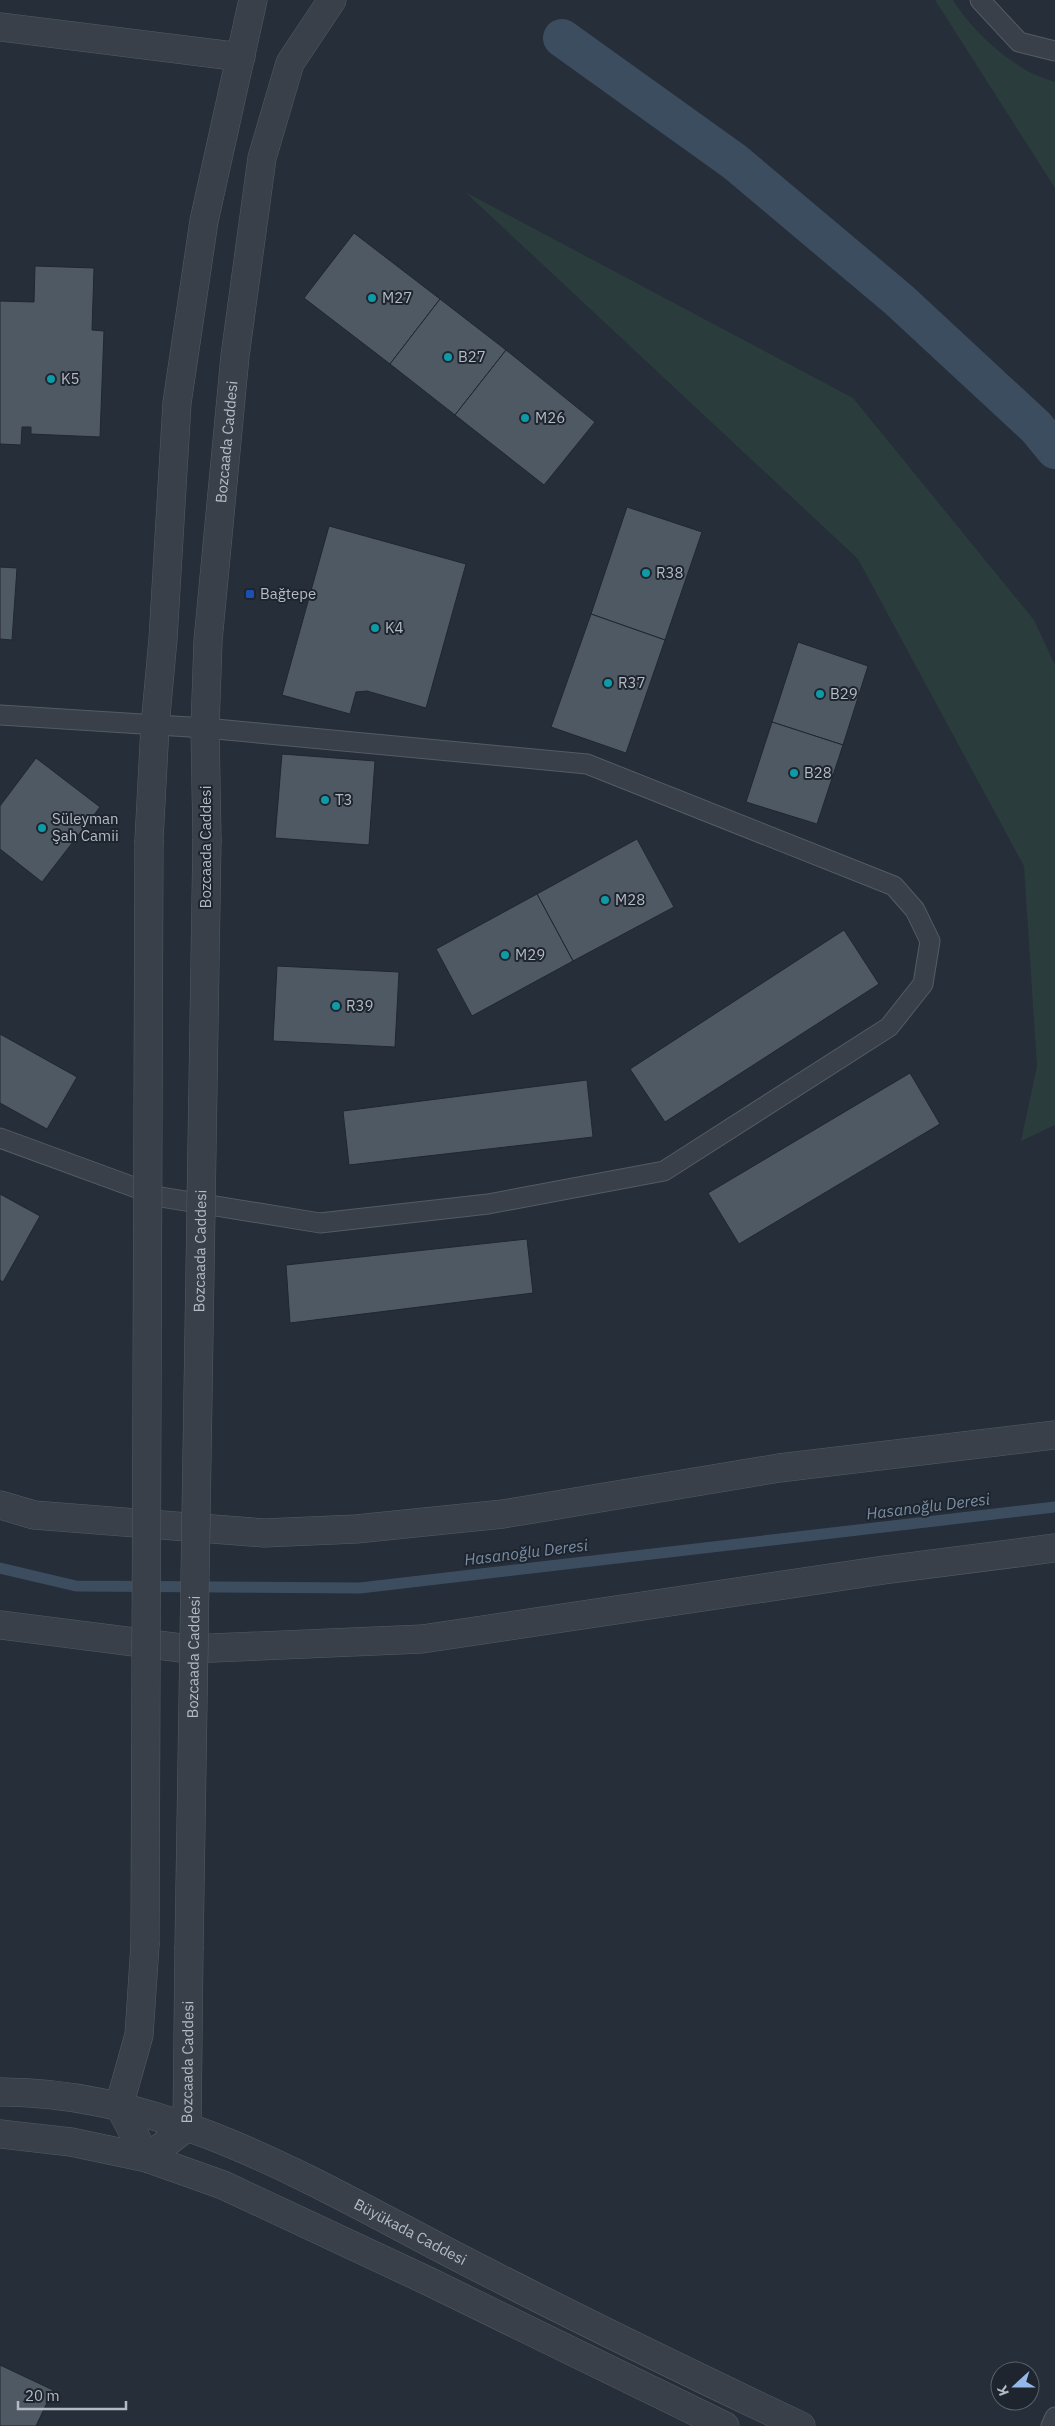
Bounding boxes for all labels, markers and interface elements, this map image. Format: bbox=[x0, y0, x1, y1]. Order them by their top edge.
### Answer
place label: M27 bbox=[382, 288, 412, 307]
marker: M27 bbox=[366, 292, 378, 304]
place label: B27 bbox=[458, 347, 486, 366]
marker: B27 bbox=[442, 351, 454, 363]
place label: K5 bbox=[61, 369, 80, 388]
marker: K5 bbox=[45, 373, 57, 385]
street label: Bozcaada Caddesi bbox=[211, 380, 242, 504]
place label: M26 bbox=[535, 408, 565, 427]
marker: M26 bbox=[519, 412, 531, 424]
place label: R38 bbox=[656, 563, 684, 582]
marker: R38 bbox=[640, 567, 652, 579]
place label: Bağtepe bbox=[260, 584, 316, 603]
marker: Bağtepe bbox=[244, 588, 256, 600]
place label: K4 bbox=[385, 618, 404, 637]
marker: K4 bbox=[369, 622, 381, 634]
place label: R37 bbox=[618, 673, 646, 692]
marker: R37 bbox=[602, 677, 614, 689]
place label: B29 bbox=[830, 684, 858, 703]
marker: B29 bbox=[814, 688, 826, 700]
place label: B28 bbox=[804, 763, 832, 782]
marker: B28 bbox=[788, 767, 800, 779]
street label: Bozcaada Caddesi bbox=[196, 786, 215, 908]
place label: T3 bbox=[335, 790, 353, 809]
marker: T3 bbox=[319, 794, 331, 806]
place label: Süleyman Şah Camii bbox=[52, 809, 119, 845]
marker: Süleyman Şah Camii bbox=[36, 822, 48, 834]
place label: M28 bbox=[615, 890, 645, 909]
marker: M28 bbox=[599, 894, 611, 906]
place label: M29 bbox=[515, 945, 545, 964]
marker: M29 bbox=[499, 949, 511, 961]
place label: R39 bbox=[346, 996, 374, 1015]
marker: R39 bbox=[330, 1000, 342, 1012]
street label: Bozcaada Caddesi bbox=[189, 1190, 210, 1313]
water label: Hasanoğlu Deresi bbox=[865, 1488, 992, 1524]
water label: Hasanoğlu Deresi bbox=[463, 1534, 590, 1570]
street label: Bozcaada Caddesi bbox=[183, 1595, 204, 1719]
street label: Bozcaada Caddesi bbox=[177, 2000, 197, 2124]
street label: Büyükada Caddesi bbox=[351, 2194, 470, 2269]
north arrow bbox=[990, 2361, 1040, 2411]
scale bar bbox=[18, 2378, 125, 2410]
text: K bbox=[993, 2383, 1013, 2398]
text: 20 m bbox=[25, 2386, 60, 2405]

